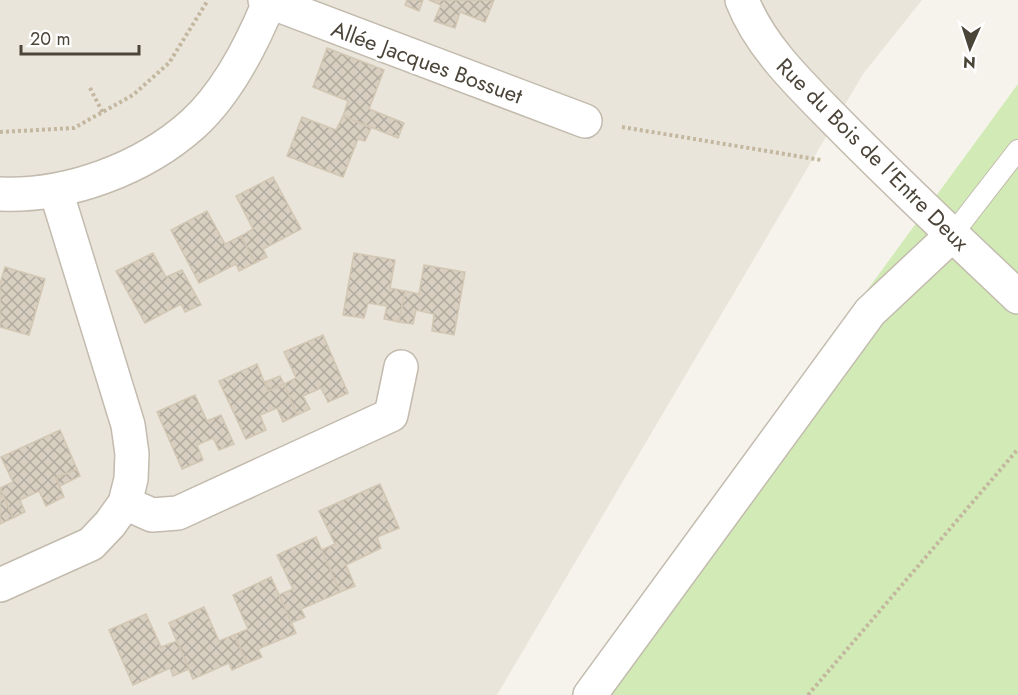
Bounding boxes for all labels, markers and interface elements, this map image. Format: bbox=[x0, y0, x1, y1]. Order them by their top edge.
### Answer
street label: Allée Jacques Bossuet bbox=[327, 13, 528, 112]
scale bar bbox=[21, 18, 140, 56]
north arrow bbox=[940, 18, 1000, 78]
text: 20 m bbox=[30, 26, 70, 52]
street label: Rue du Bois de l'Entre Deux bbox=[769, 50, 977, 258]
text: N bbox=[962, 51, 976, 74]

